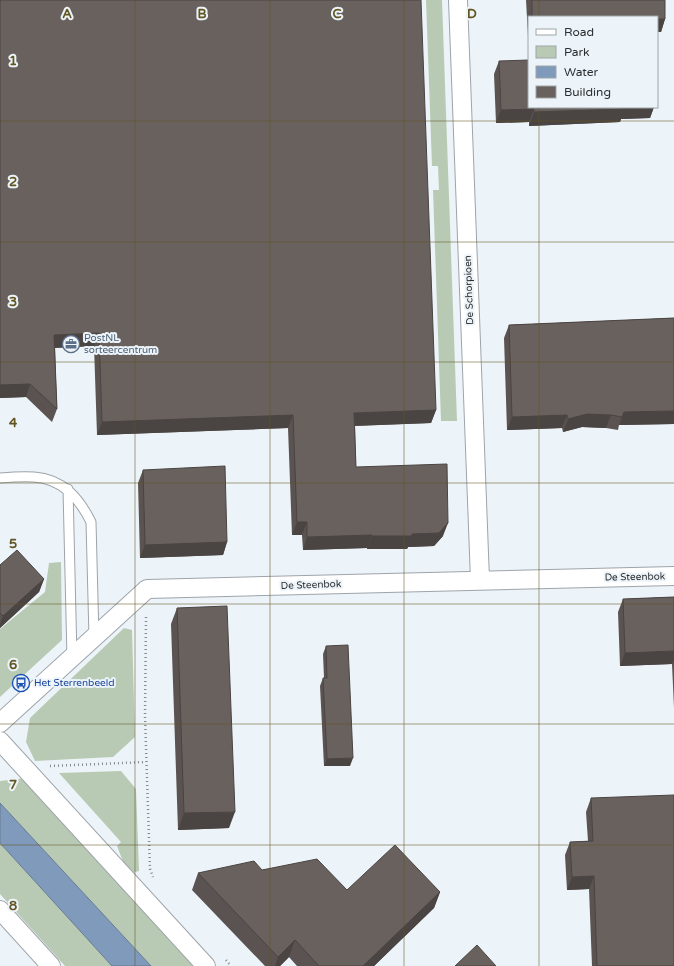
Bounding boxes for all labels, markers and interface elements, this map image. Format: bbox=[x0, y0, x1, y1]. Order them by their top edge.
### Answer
text: A bbox=[62, 6, 72, 22]
text: B bbox=[197, 6, 207, 22]
text: C bbox=[332, 6, 342, 22]
text: D bbox=[467, 6, 477, 22]
legend bbox=[528, 16, 658, 108]
text: Road bbox=[564, 25, 594, 39]
text: Park bbox=[564, 45, 590, 59]
text: 1 bbox=[9, 53, 17, 69]
text: Water bbox=[564, 65, 599, 79]
text: Building bbox=[564, 85, 611, 99]
text: 2 bbox=[9, 174, 17, 190]
street label: De Schorpioen bbox=[462, 255, 476, 325]
text: 3 bbox=[9, 294, 17, 310]
place label: PostNL sorteercentrum bbox=[84, 332, 157, 356]
office icon: PostNL sorteercentrum bbox=[61, 334, 81, 354]
text: 4 bbox=[9, 415, 18, 431]
text: 5 bbox=[9, 536, 17, 552]
street label: De Steenbok bbox=[605, 570, 666, 584]
street label: De Steenbok bbox=[281, 578, 342, 592]
text: 6 bbox=[9, 657, 17, 673]
bus stop icon: Het Sterrenbeeld bbox=[11, 673, 31, 693]
place label: Het Sterrenbeeld bbox=[34, 677, 115, 689]
text: 7 bbox=[9, 777, 17, 793]
text: 8 bbox=[9, 898, 17, 914]

